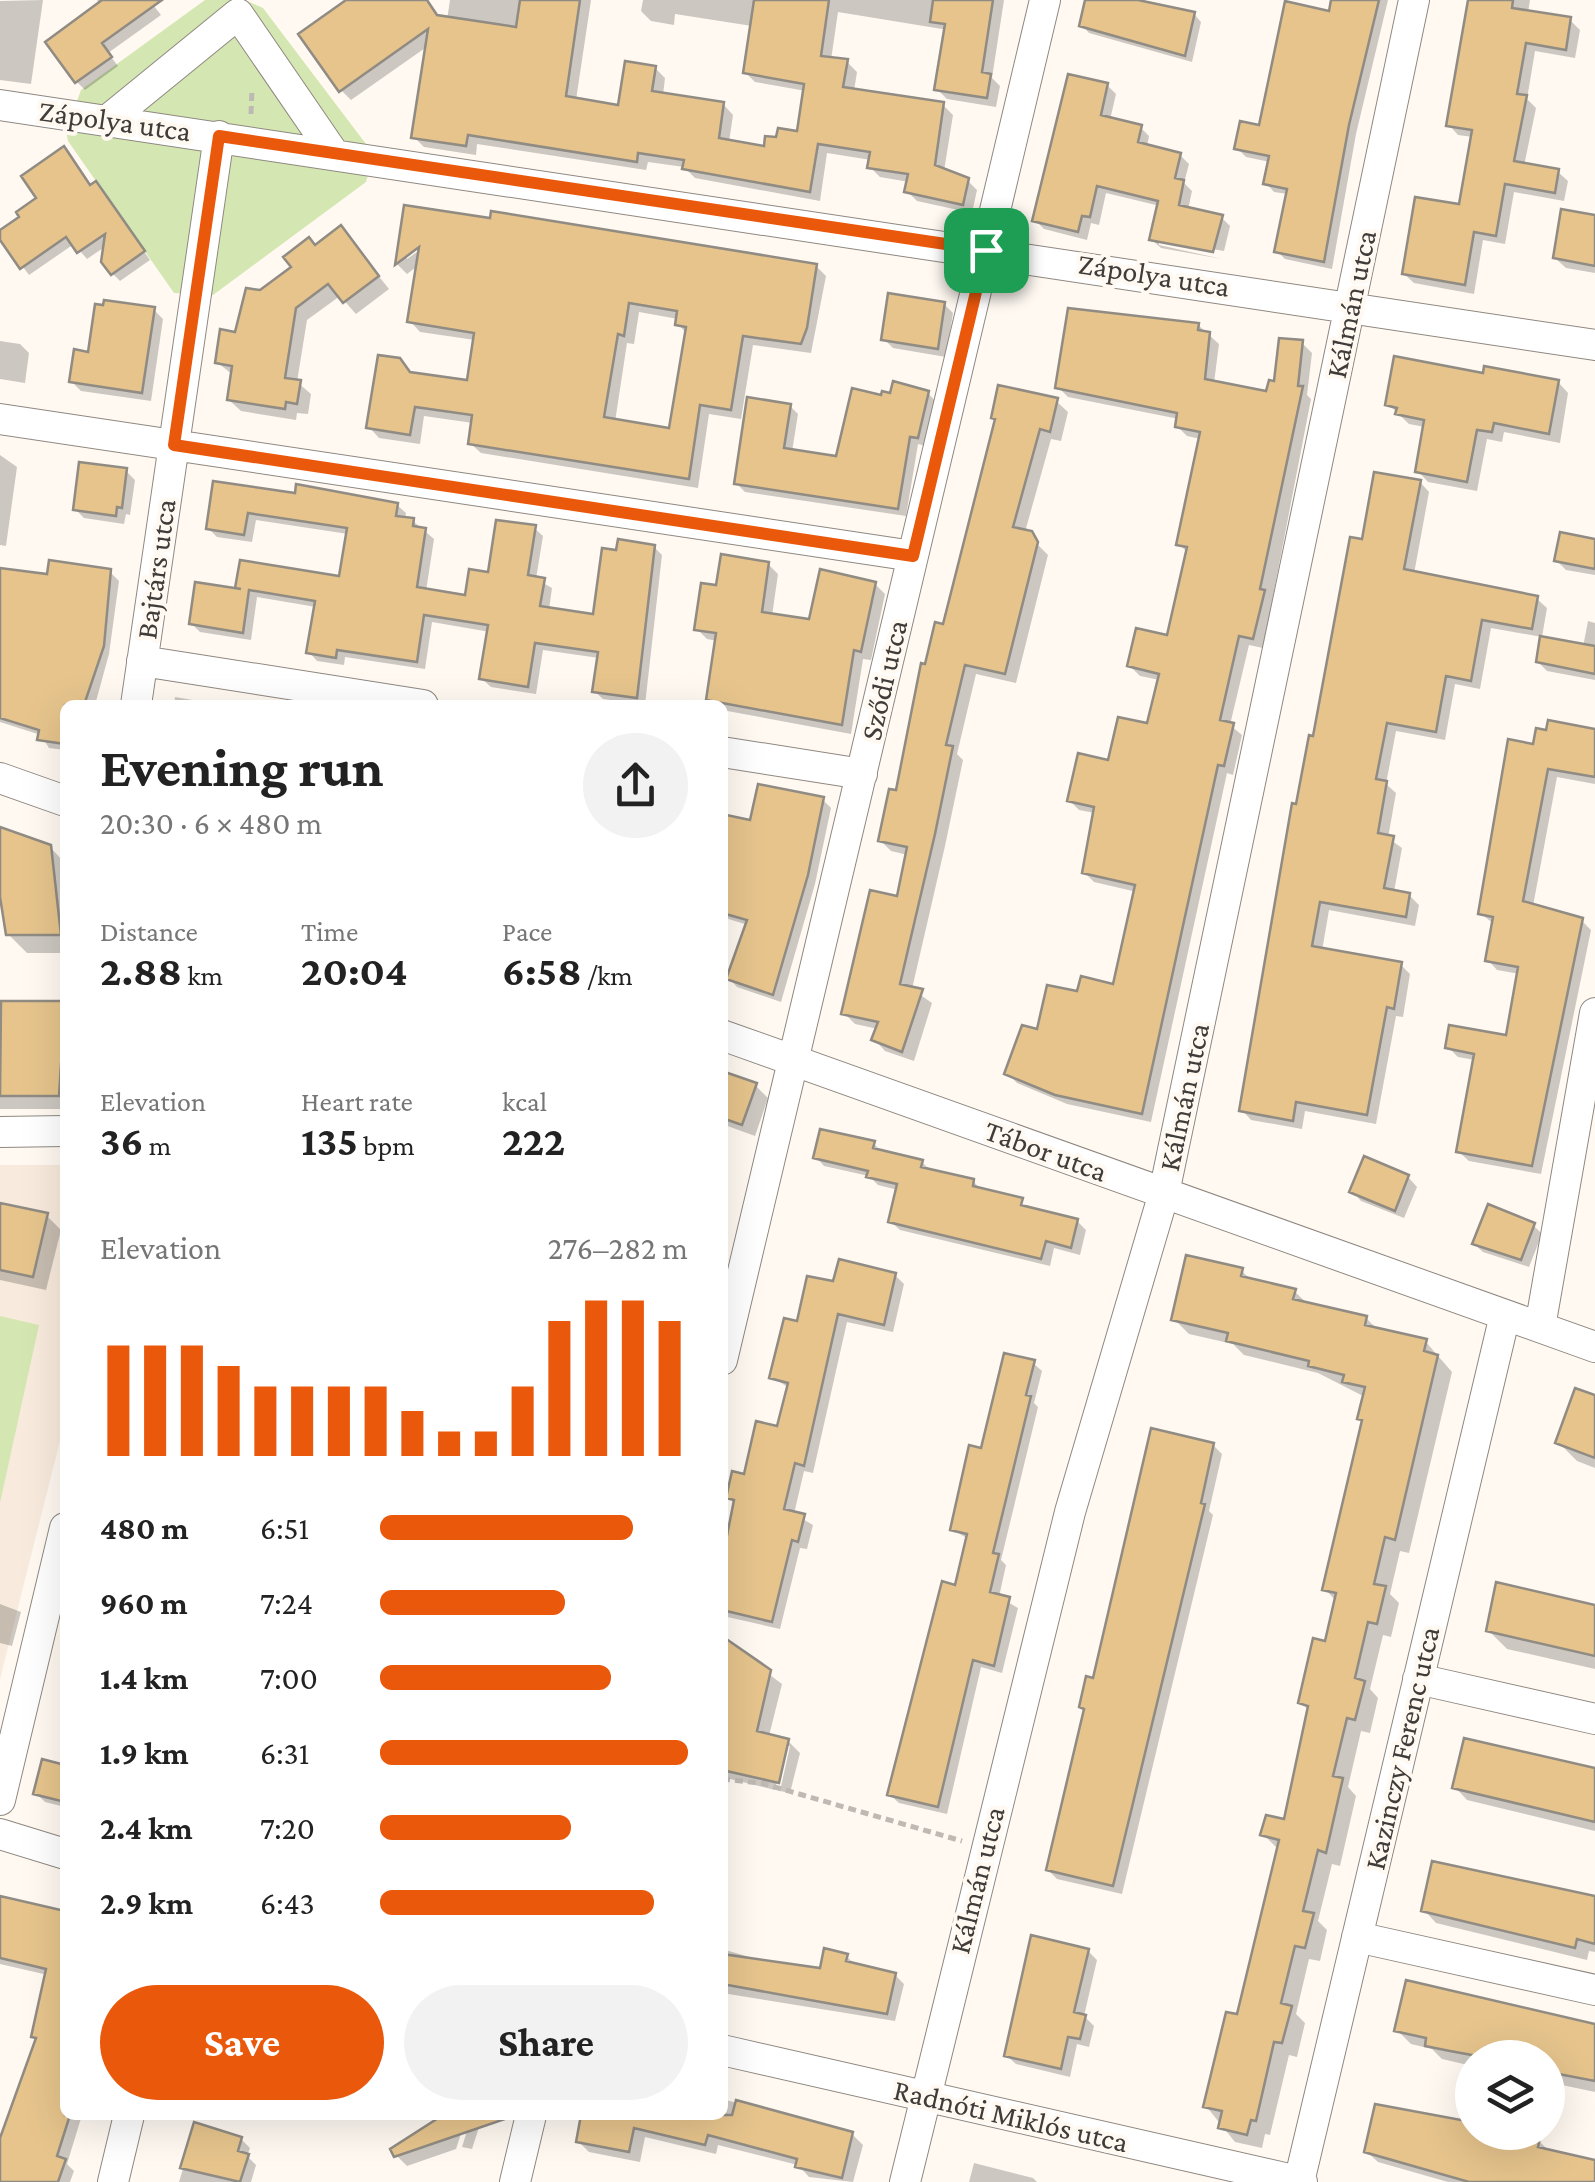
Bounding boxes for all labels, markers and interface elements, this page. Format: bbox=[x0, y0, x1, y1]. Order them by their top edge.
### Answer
street label: Zápolya utca bbox=[37, 94, 193, 149]
pin bbox=[944, 208, 1029, 293]
icon: arrive bbox=[959, 223, 1014, 278]
street label: Kálmán utca bbox=[1319, 227, 1382, 381]
street label: Zápolya utca bbox=[1076, 246, 1232, 304]
street label: Bajtárs utca bbox=[129, 497, 183, 641]
street label: Sződi utca bbox=[854, 616, 913, 743]
button: share bbox=[583, 733, 688, 838]
text: Evening run bbox=[100, 737, 384, 798]
text: 20:30 · 6 × 480 m bbox=[100, 805, 322, 841]
text: Distance bbox=[100, 916, 198, 947]
text: Time bbox=[301, 916, 358, 947]
text: Pace bbox=[502, 916, 552, 947]
text: 2.88 bbox=[100, 947, 182, 994]
text: 20:04 bbox=[301, 947, 408, 994]
text: 6:58 bbox=[502, 947, 582, 994]
text: km bbox=[182, 960, 223, 991]
text: /km bbox=[582, 960, 633, 991]
street label: Kálmán utca bbox=[1152, 1020, 1215, 1174]
text: Elevation bbox=[100, 1086, 206, 1117]
text: Heart rate bbox=[301, 1086, 413, 1117]
text: kcal bbox=[502, 1086, 547, 1117]
street label: Tábor utca bbox=[981, 1113, 1112, 1188]
text: 36 bbox=[100, 1117, 143, 1164]
text: 135 bbox=[301, 1117, 358, 1164]
text: 222 bbox=[502, 1117, 565, 1164]
text: m bbox=[143, 1130, 171, 1161]
text: bpm bbox=[358, 1130, 415, 1161]
text: Elevation bbox=[100, 1230, 221, 1266]
text: 276–282 m bbox=[548, 1230, 688, 1266]
text: 480 m bbox=[100, 1510, 189, 1546]
text: 6:51 bbox=[260, 1510, 309, 1546]
text: 960 m bbox=[100, 1585, 188, 1621]
text: 7:24 bbox=[260, 1585, 313, 1621]
street label: Kazinczy Ferenc utca bbox=[1357, 1623, 1447, 1873]
text: 1.4 km bbox=[100, 1660, 188, 1696]
text: 7:00 bbox=[260, 1660, 318, 1696]
text: 1.9 km bbox=[100, 1735, 189, 1771]
text: 6:31 bbox=[260, 1735, 309, 1771]
street label: Kálmán utca bbox=[942, 1803, 1011, 1957]
text: 2.4 km bbox=[100, 1810, 193, 1846]
text: 7:20 bbox=[260, 1810, 315, 1846]
text: 2.9 km bbox=[100, 1885, 193, 1921]
text: 6:43 bbox=[260, 1885, 315, 1921]
button: Save bbox=[100, 1985, 384, 2100]
button: Share bbox=[404, 1985, 688, 2100]
map controls bbox=[1455, 2040, 1565, 2150]
button: layers bbox=[1455, 2040, 1565, 2150]
street label: Radnóti Miklós utca bbox=[891, 2072, 1132, 2159]

